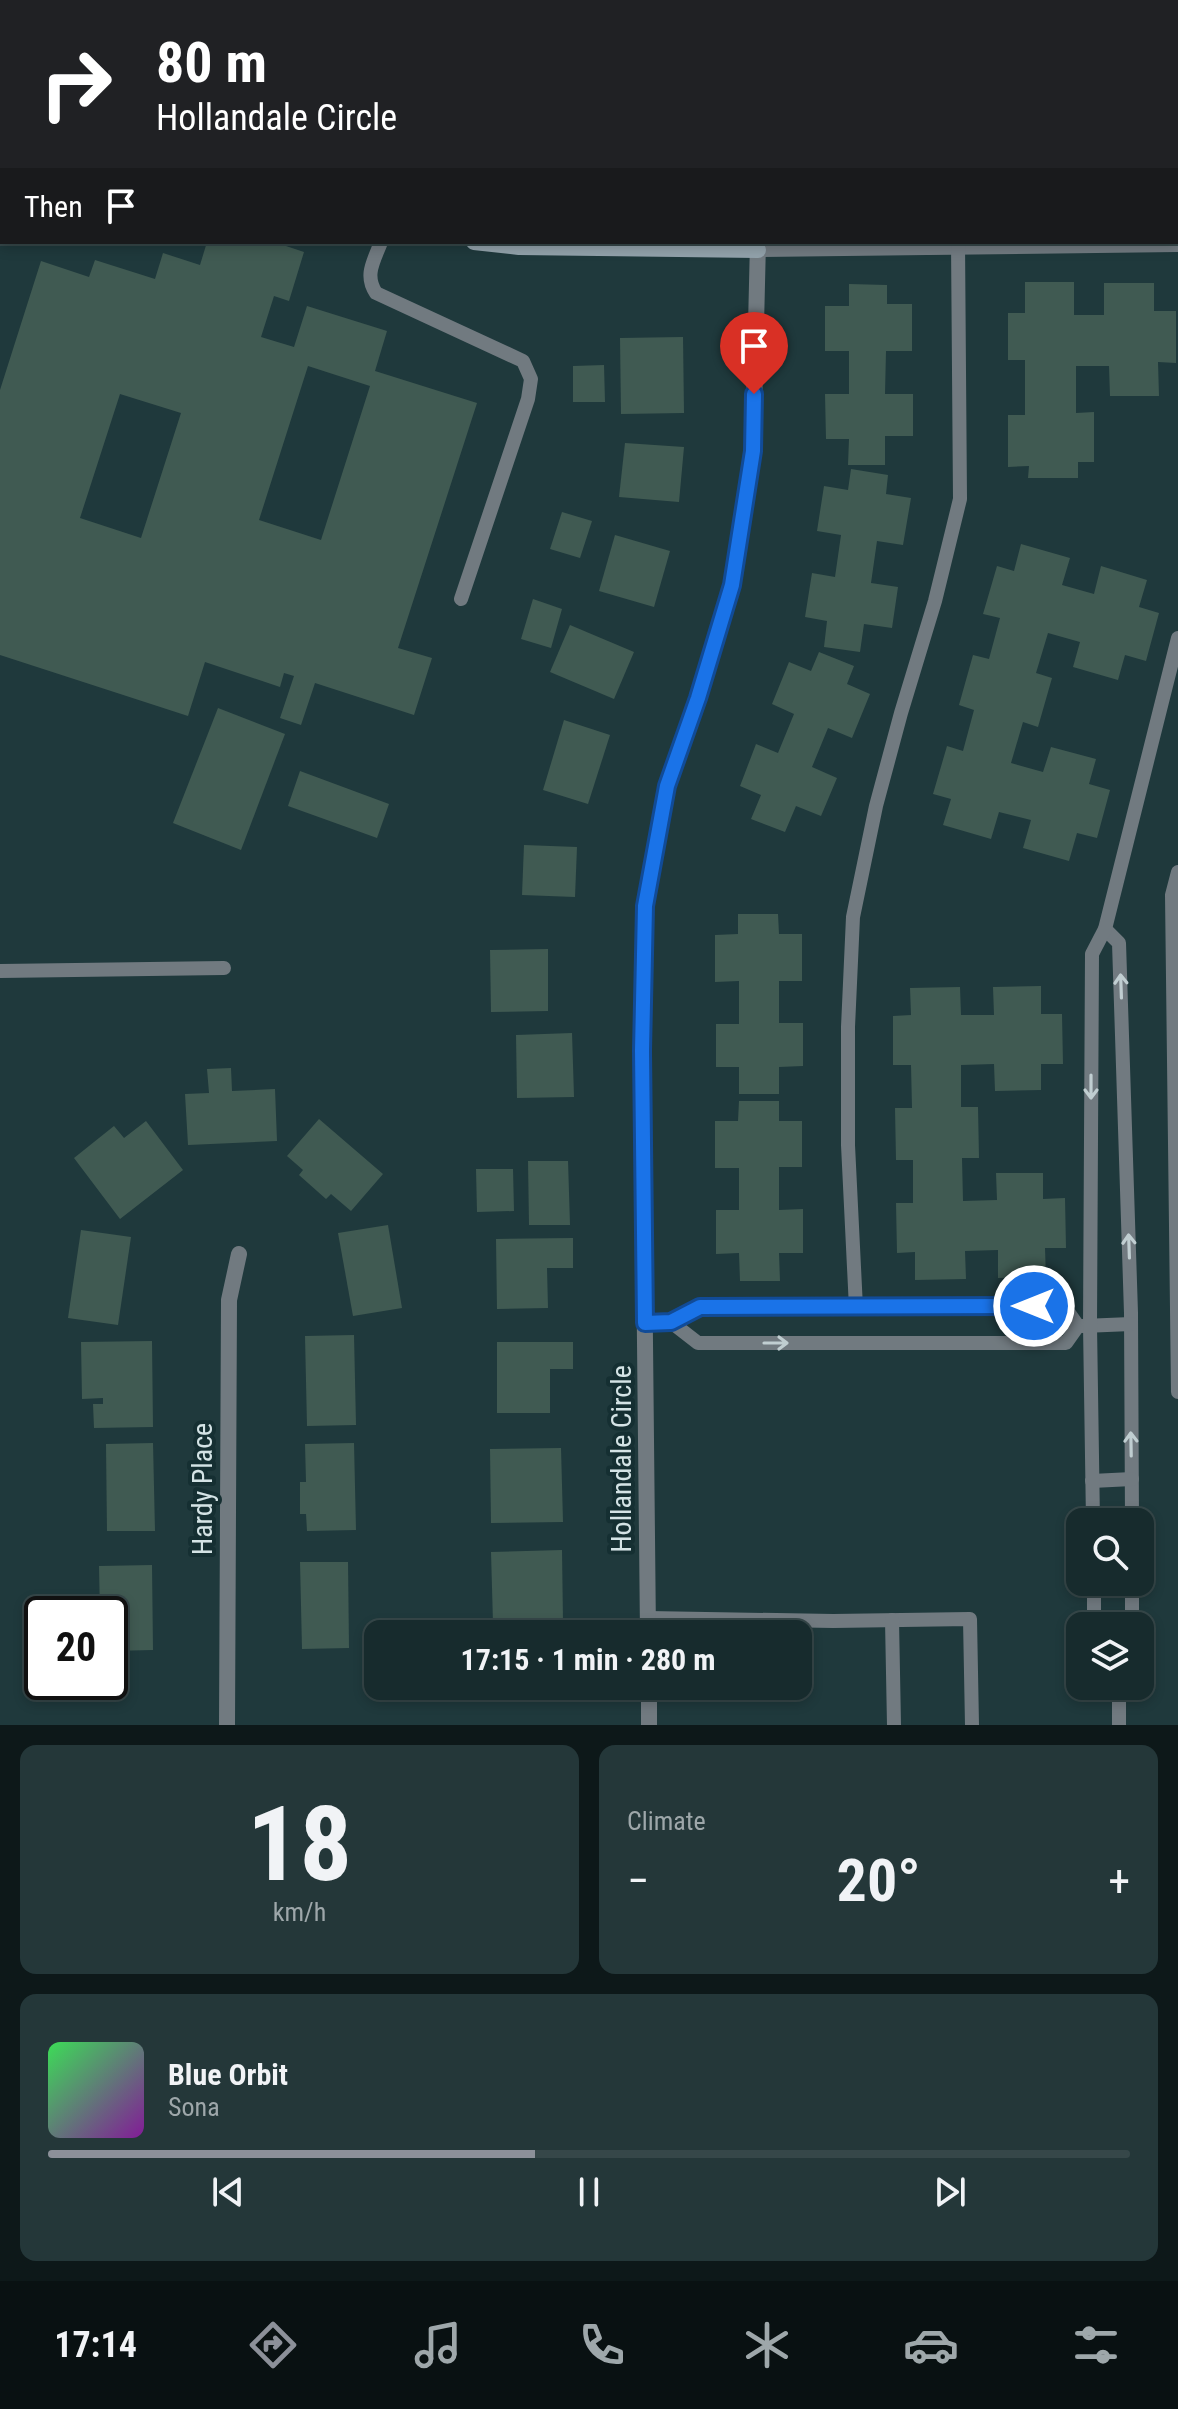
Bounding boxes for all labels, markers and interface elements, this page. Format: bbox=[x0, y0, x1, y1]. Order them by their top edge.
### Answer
text: 80 m bbox=[156, 30, 267, 96]
icon: right bbox=[24, 32, 128, 136]
text: Hollandale Circle bbox=[156, 97, 397, 139]
icon: arrive bbox=[99, 184, 143, 228]
text: Then bbox=[24, 189, 83, 224]
pin bbox=[720, 312, 788, 394]
icon: arrive bbox=[732, 324, 776, 368]
one-way arrow bbox=[1113, 973, 1128, 1000]
one-way arrow bbox=[1083, 1073, 1099, 1100]
one-way arrow bbox=[1121, 1233, 1136, 1260]
position arrow bbox=[992, 1264, 1076, 1348]
one-way arrow bbox=[762, 1335, 789, 1351]
street label: Hollandale Circle bbox=[605, 1365, 638, 1553]
street label: Hardy Place bbox=[186, 1423, 219, 1555]
one-way arrow bbox=[1123, 1431, 1139, 1458]
map controls bbox=[1066, 1508, 1154, 1700]
button: search bbox=[1066, 1508, 1154, 1596]
speed limit sign: 20 bbox=[24, 1596, 128, 1700]
button: layers bbox=[1066, 1612, 1154, 1700]
text: 17:15 · 1 min · 280 m bbox=[461, 1642, 715, 1677]
text: 18 bbox=[247, 1784, 352, 1905]
text: Climate bbox=[627, 1806, 706, 1836]
text: 20° bbox=[837, 1845, 921, 1916]
text: − bbox=[627, 1855, 649, 1907]
text: + bbox=[1108, 1855, 1130, 1907]
text: km/h bbox=[273, 1897, 326, 1927]
text: Blue Orbit bbox=[168, 2057, 288, 2092]
text: Sona bbox=[168, 2092, 220, 2122]
icon: previous bbox=[206, 2170, 250, 2214]
icon: pause bbox=[567, 2170, 611, 2214]
icon: next bbox=[928, 2170, 972, 2214]
icon: directions bbox=[245, 2317, 301, 2373]
icon: music bbox=[410, 2317, 466, 2373]
icon: phone bbox=[574, 2317, 630, 2373]
icon: climate bbox=[739, 2317, 795, 2373]
icon: car bbox=[903, 2317, 959, 2373]
icon: filters bbox=[1068, 2317, 1124, 2373]
text: 17:14 bbox=[54, 2324, 137, 2366]

